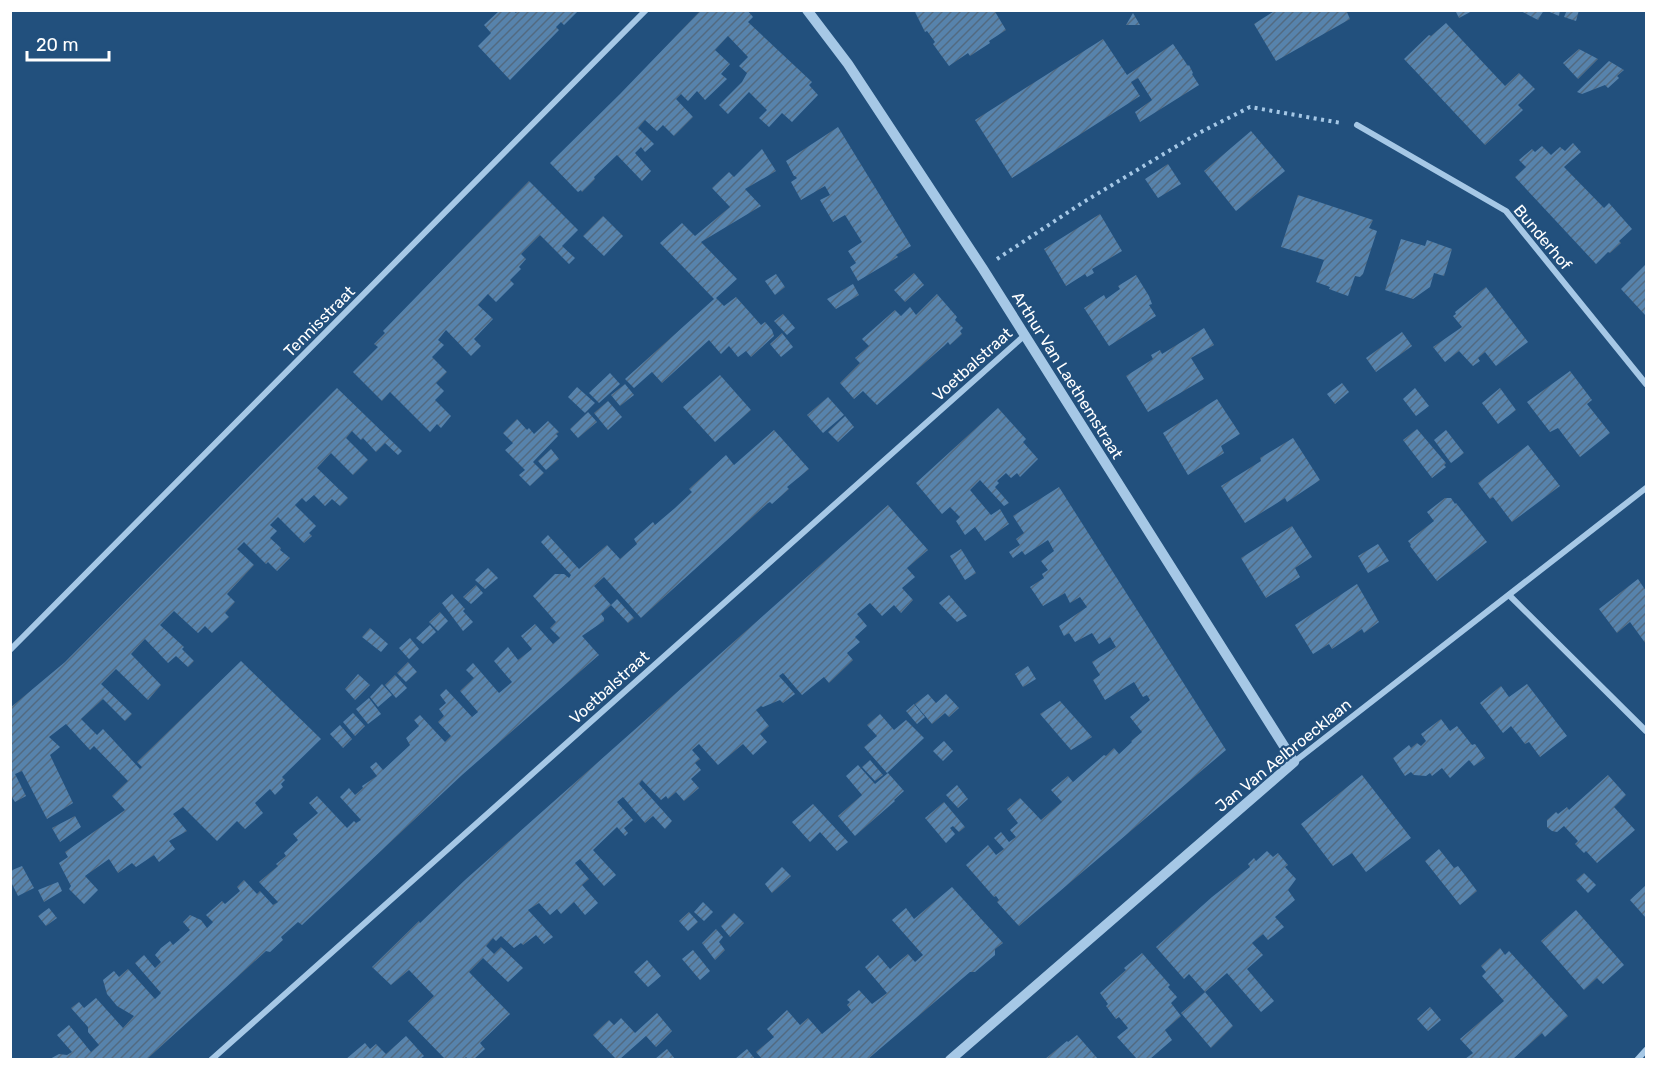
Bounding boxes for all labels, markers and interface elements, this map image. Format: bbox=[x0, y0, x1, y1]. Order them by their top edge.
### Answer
scale bar bbox=[27, 24, 110, 62]
text: 20 m bbox=[36, 34, 78, 56]
street label: Bunderhof bbox=[1510, 201, 1576, 275]
street label: Tennisstraat bbox=[280, 282, 359, 361]
street label: Arthur Van Laethemstraat bbox=[1008, 288, 1127, 462]
street label: Voetbalstraat bbox=[929, 324, 1016, 405]
street label: Voetbalstraat bbox=[566, 647, 653, 728]
street label: Jan Van Aelbroecklaan bbox=[1212, 695, 1355, 816]

